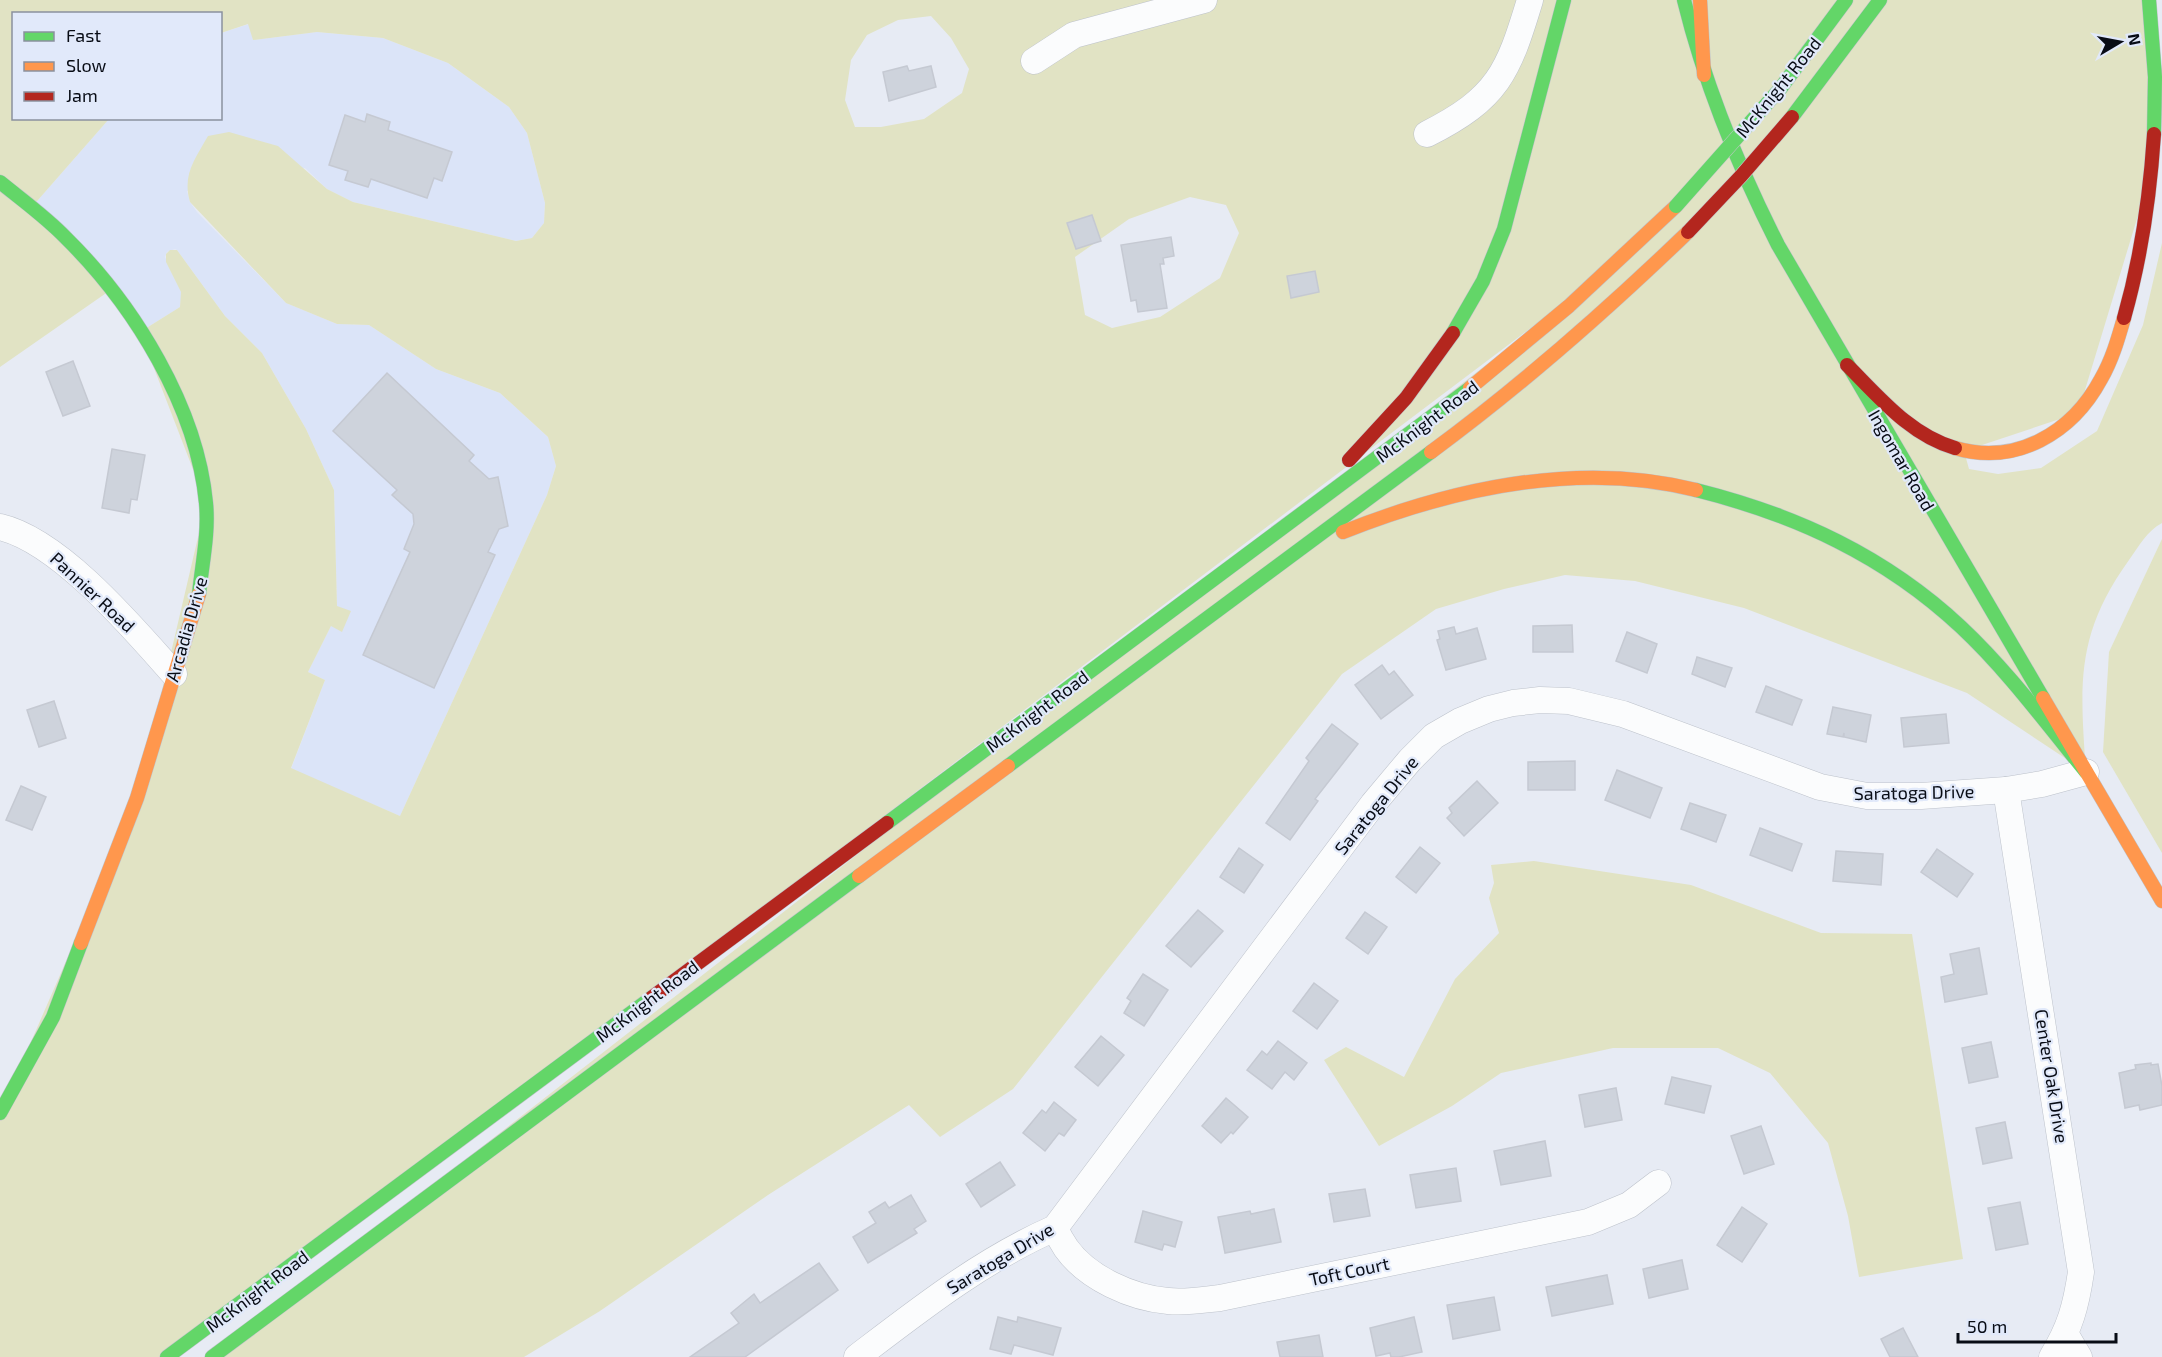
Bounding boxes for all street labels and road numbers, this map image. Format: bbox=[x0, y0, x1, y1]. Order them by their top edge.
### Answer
street label: McKnight Road bbox=[1731, 32, 1825, 142]
street label: McKnight Road bbox=[1371, 375, 1483, 467]
street label: Ingomar Road bbox=[1864, 405, 1940, 515]
street label: Pannier Road bbox=[46, 547, 140, 637]
street label: Arcadia Drive bbox=[161, 574, 211, 684]
street label: McKnight Road bbox=[981, 665, 1093, 757]
street label: Saratoga Drive bbox=[1329, 751, 1423, 859]
street label: Saratoga Drive bbox=[1853, 780, 1975, 804]
street label: McKnight Road bbox=[591, 955, 703, 1047]
street label: Center Oak Drive bbox=[2031, 1007, 2073, 1145]
street label: Saratoga Drive bbox=[943, 1217, 1057, 1299]
street label: McKnight Road bbox=[201, 1245, 313, 1337]
street label: Toft Court bbox=[1307, 1252, 1391, 1290]

